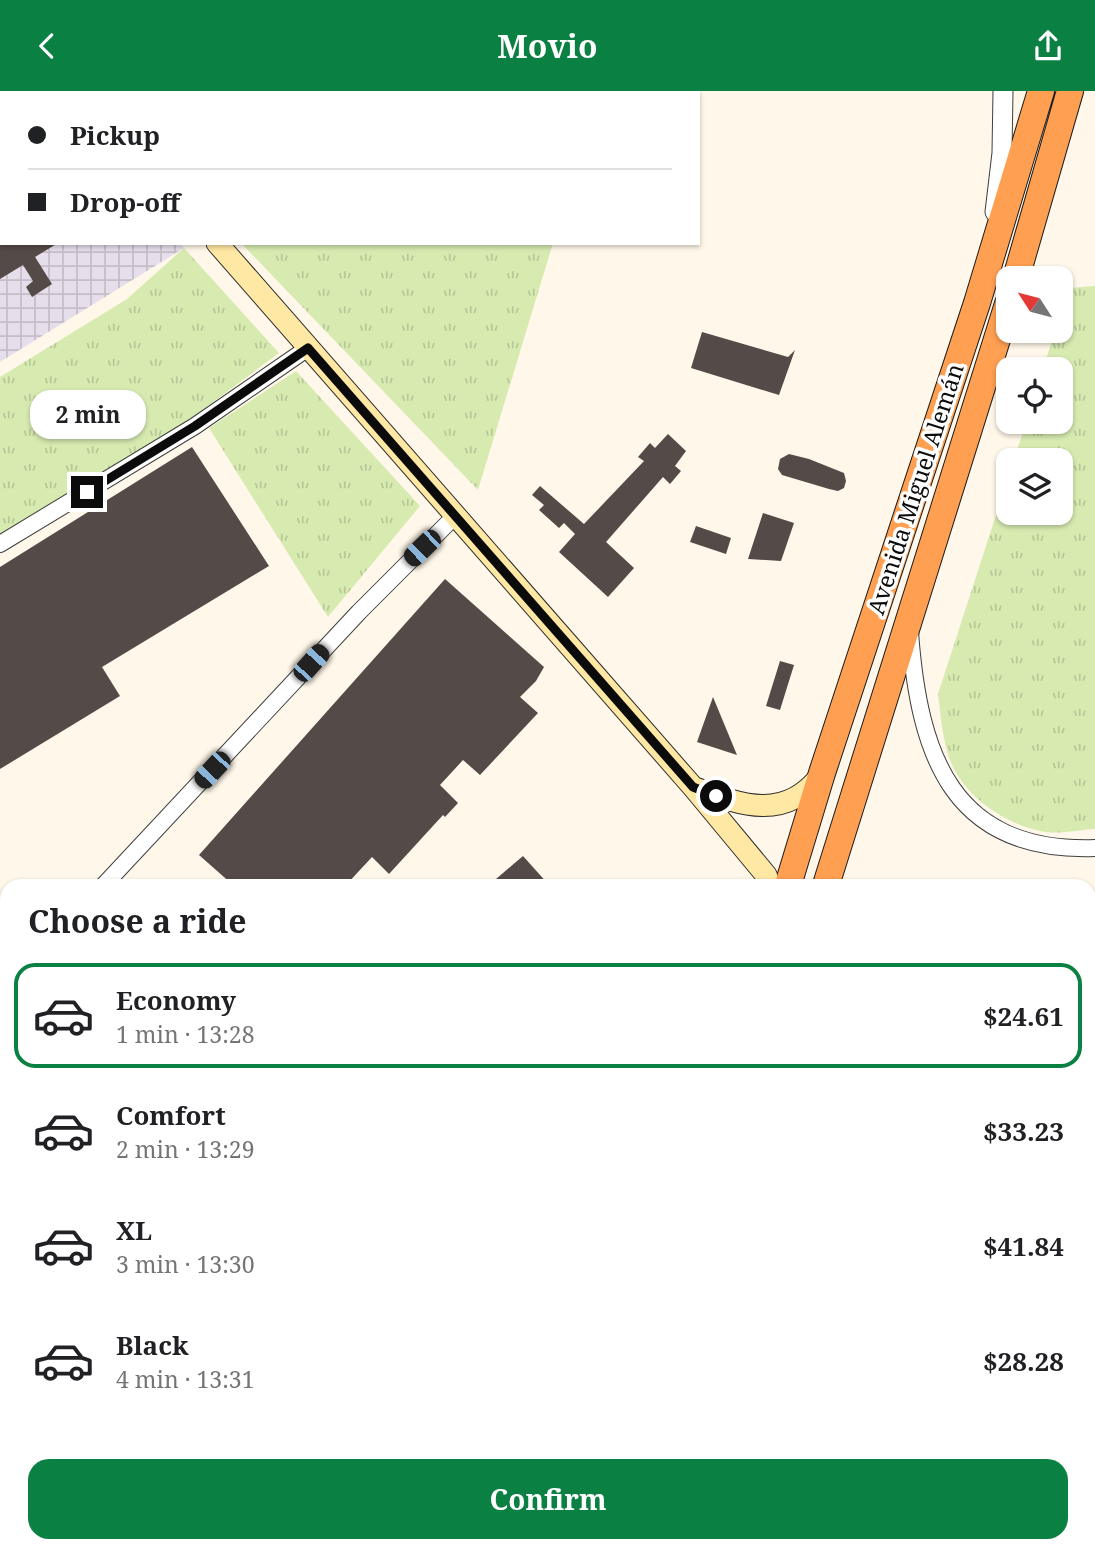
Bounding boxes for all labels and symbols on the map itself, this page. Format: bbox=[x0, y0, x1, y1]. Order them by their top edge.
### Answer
north arrow bbox=[996, 266, 1073, 343]
street label: Avenida Miguel Alemán bbox=[859, 359, 971, 618]
callout: 2 min bbox=[29, 391, 145, 439]
route end bbox=[71, 476, 103, 508]
car bbox=[400, 526, 445, 570]
car bbox=[290, 640, 333, 686]
car bbox=[190, 747, 235, 793]
route start bbox=[700, 780, 732, 812]

